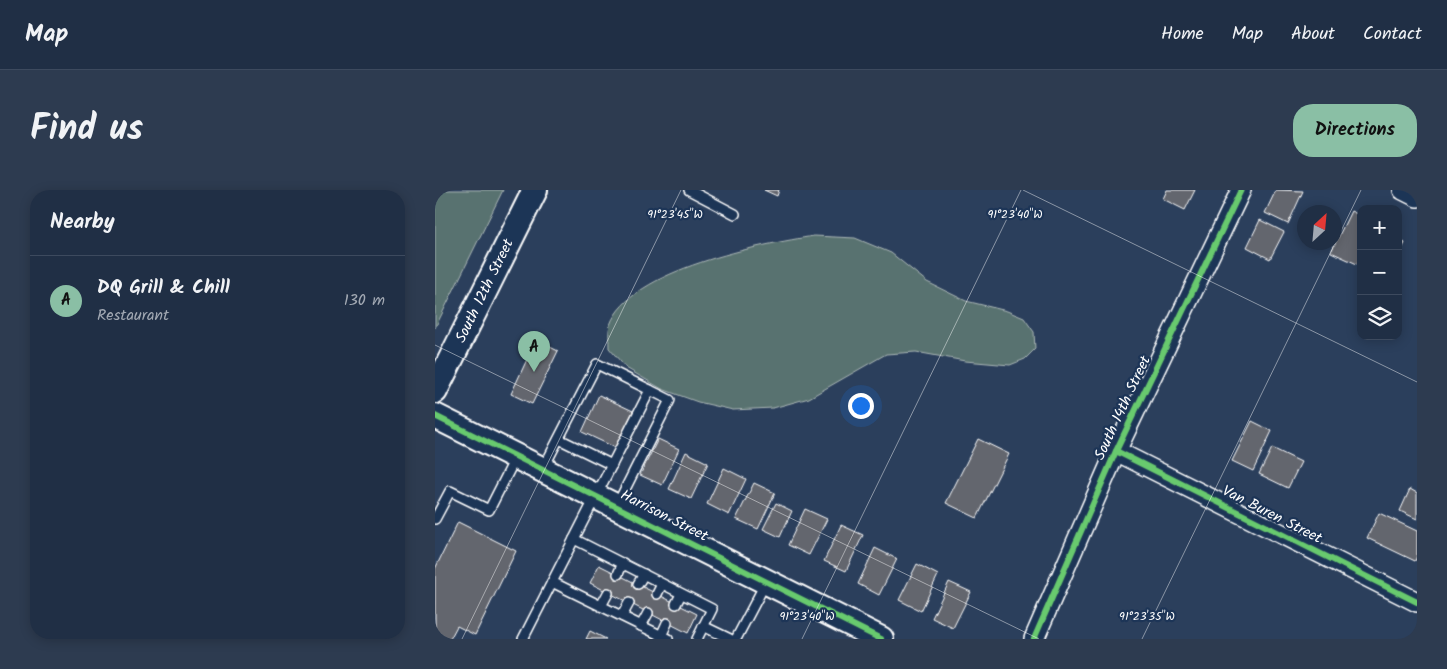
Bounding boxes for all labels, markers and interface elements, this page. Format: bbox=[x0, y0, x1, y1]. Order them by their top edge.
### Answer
text: Map bbox=[25, 15, 68, 54]
text: Home bbox=[1161, 20, 1204, 49]
text: Map bbox=[1232, 20, 1263, 49]
text: About bbox=[1291, 20, 1335, 49]
text: Contact bbox=[1363, 20, 1422, 49]
text: Find us bbox=[30, 102, 143, 158]
button: Directions bbox=[1293, 104, 1417, 157]
text: 91°23'45"W bbox=[647, 205, 703, 224]
text: 91°23'40"W bbox=[987, 205, 1043, 224]
north arrow bbox=[1297, 205, 1342, 250]
map controls bbox=[1357, 205, 1402, 340]
button: + bbox=[1357, 205, 1402, 250]
text: Nearby bbox=[50, 206, 115, 239]
street label: South 12th Street bbox=[449, 235, 521, 347]
button: − bbox=[1357, 250, 1402, 295]
text: DQ Grill & Chill bbox=[97, 273, 230, 303]
text: A bbox=[61, 288, 71, 313]
text: 130 m bbox=[344, 288, 385, 313]
button: layers bbox=[1357, 295, 1402, 340]
text: Restaurant bbox=[97, 303, 169, 328]
pin: A bbox=[518, 331, 550, 372]
street label: South 14th Street bbox=[1088, 352, 1158, 464]
your location bbox=[848, 393, 874, 419]
street label: Van Buren Street bbox=[1218, 479, 1326, 551]
street label: Harrison Street bbox=[616, 484, 712, 549]
text: 91°23'40"W bbox=[779, 607, 835, 626]
text: 91°23'35"W bbox=[1119, 607, 1175, 626]

